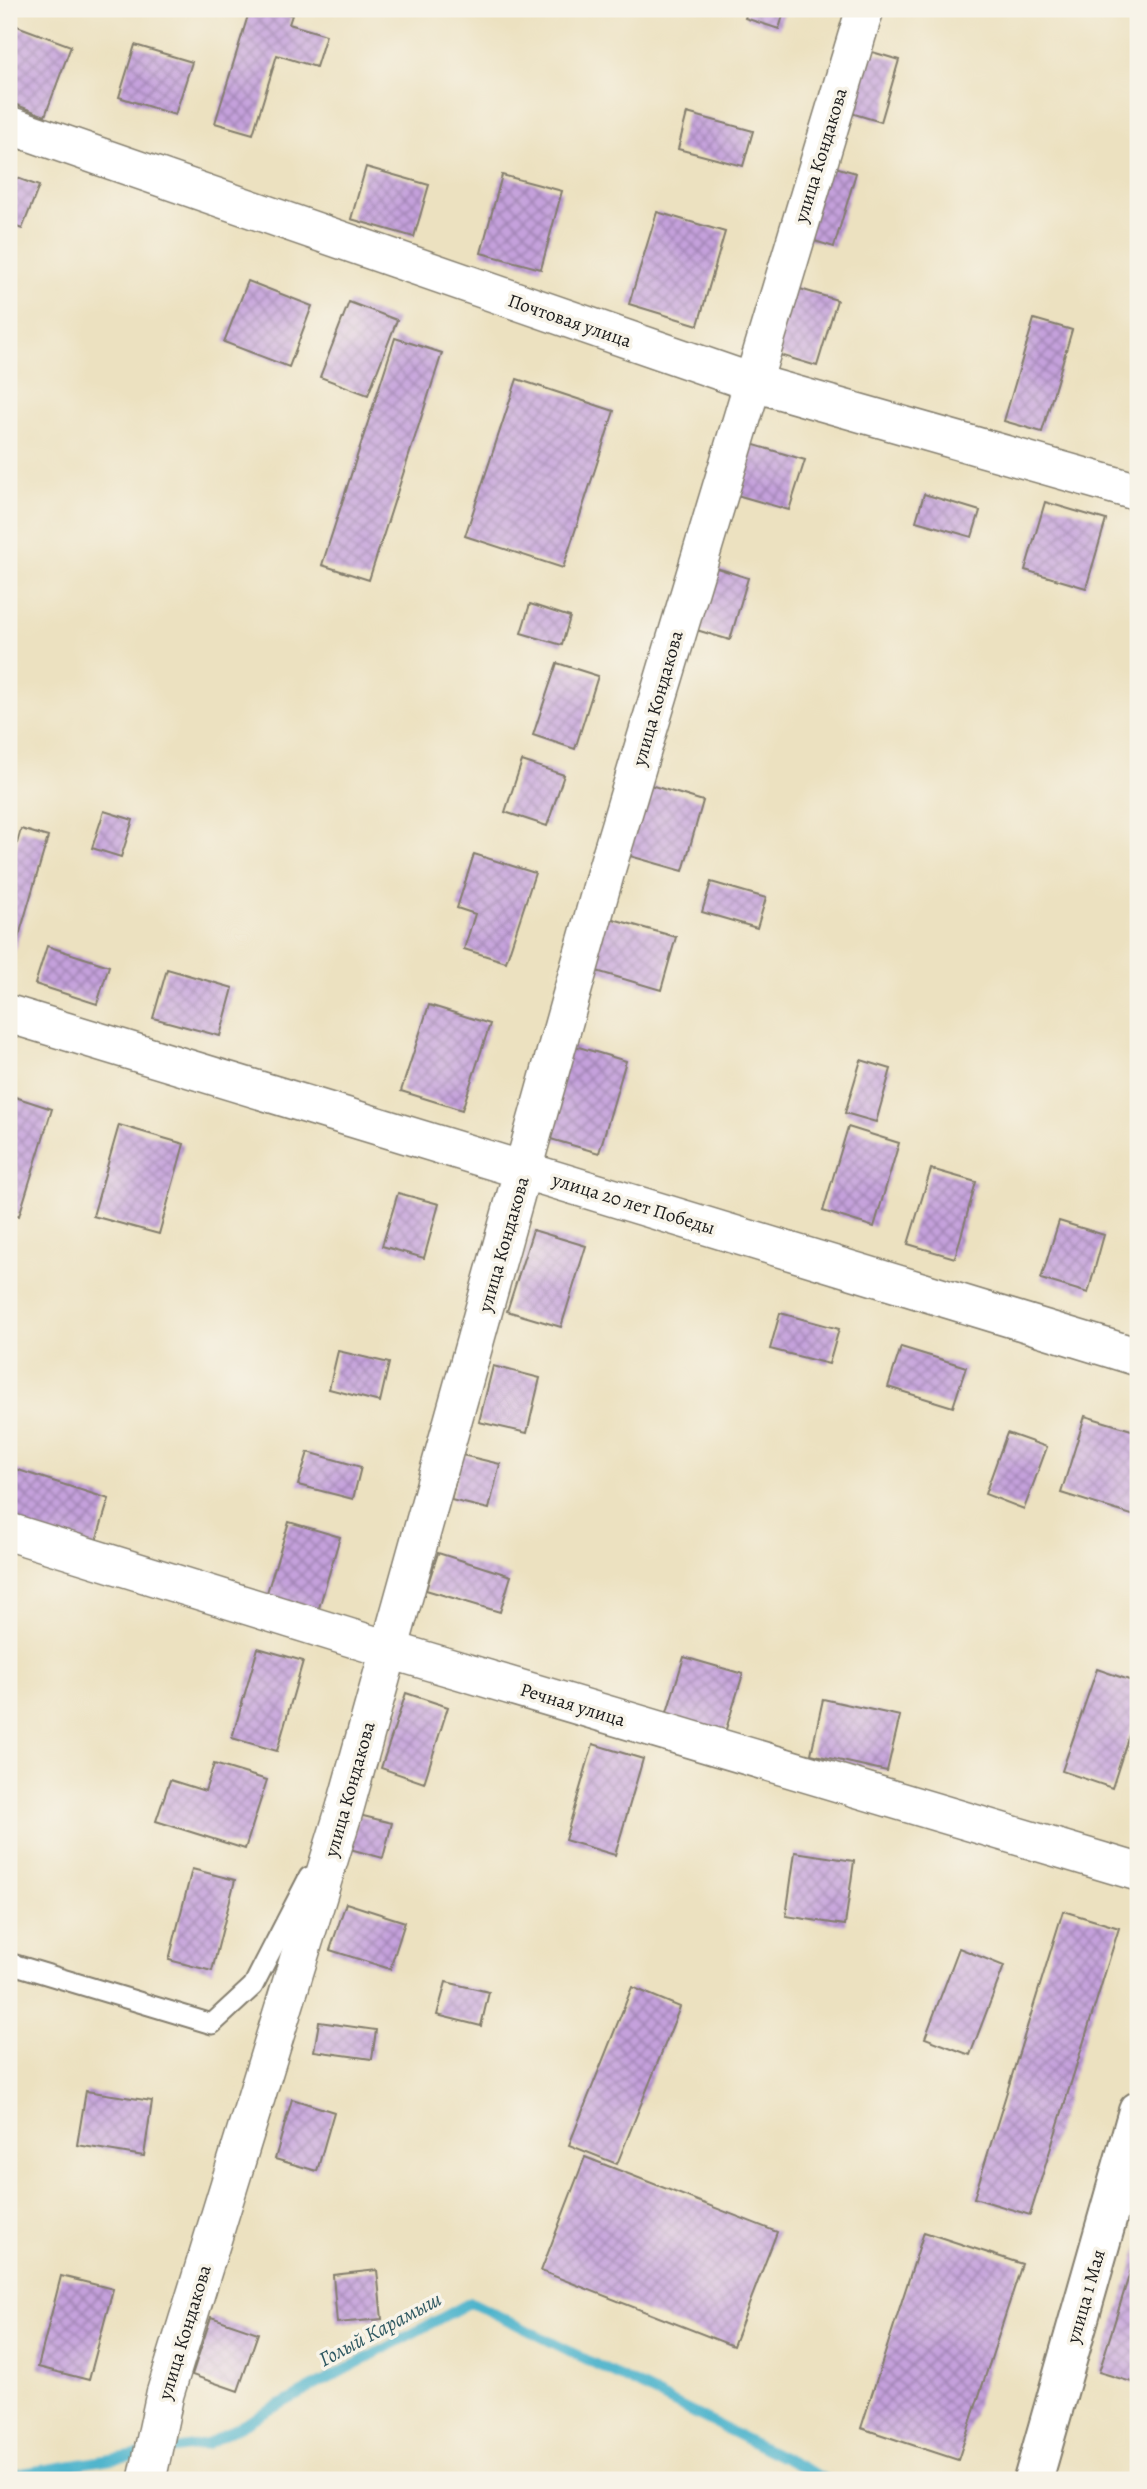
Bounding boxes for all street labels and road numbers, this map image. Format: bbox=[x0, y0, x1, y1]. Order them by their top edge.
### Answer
street label: улица Кондакова bbox=[788, 85, 854, 227]
street label: Почтовая улица bbox=[504, 288, 635, 354]
street label: улица Кондакова bbox=[626, 627, 690, 770]
street label: улица 20 лет Победы bbox=[548, 1167, 718, 1241]
street label: улица Кондакова bbox=[472, 1173, 536, 1316]
street label: Речная улица bbox=[517, 1677, 629, 1733]
street label: улица Кондакова bbox=[318, 1718, 382, 1861]
street label: улица 1 Мая bbox=[1060, 2246, 1112, 2347]
street label: улица Кондакова bbox=[152, 2262, 218, 2404]

